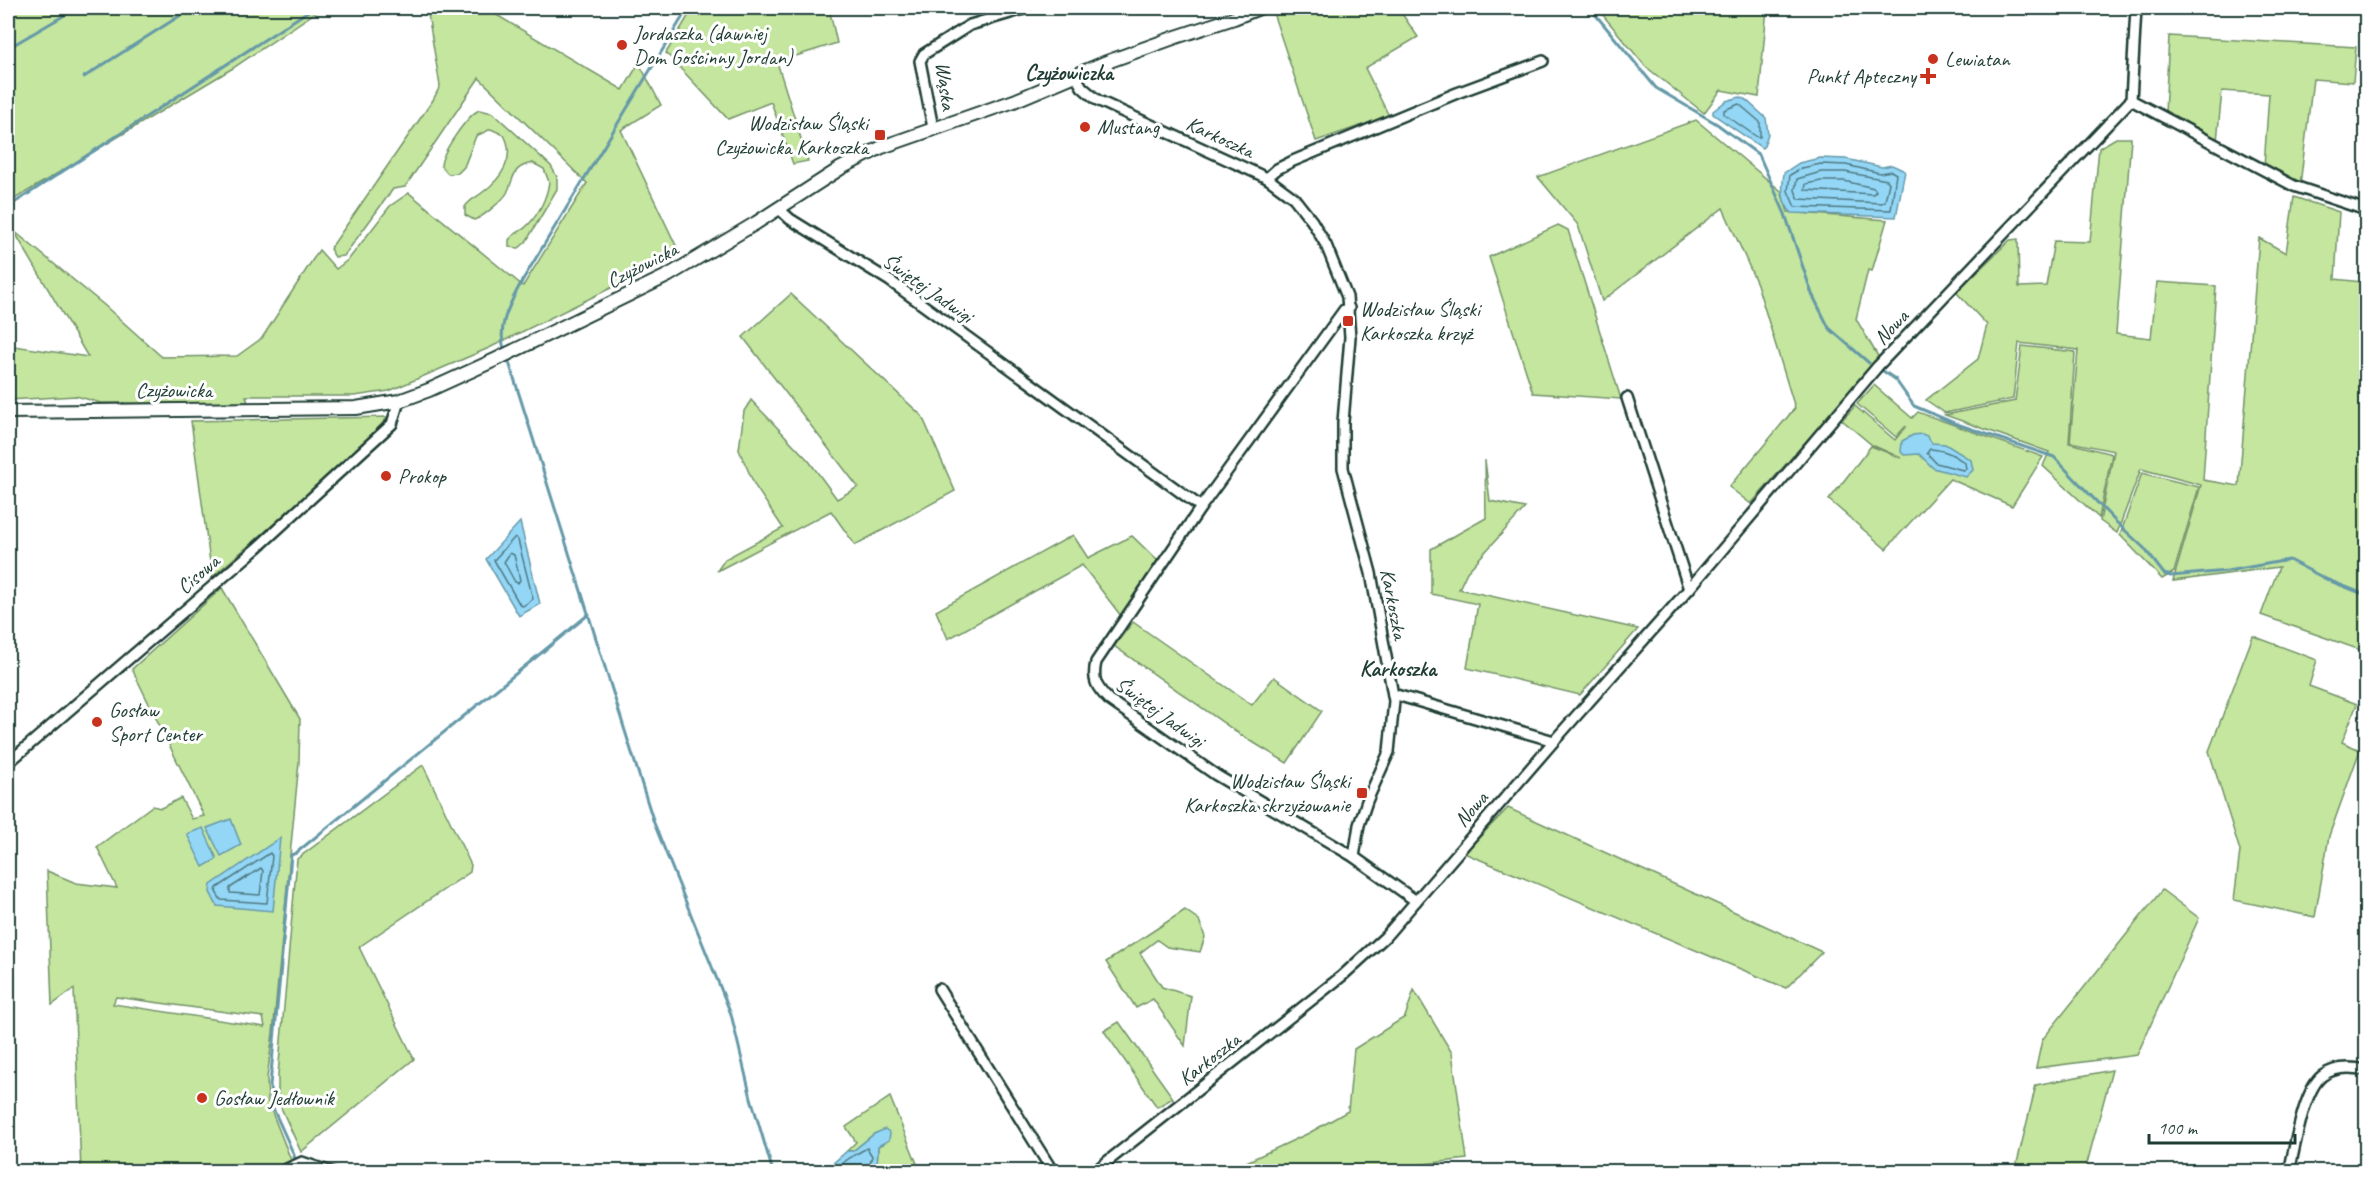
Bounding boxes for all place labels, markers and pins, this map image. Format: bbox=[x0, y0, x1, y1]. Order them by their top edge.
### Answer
place label: Jordaszka (dawniej Dom Gościnny Jordan) bbox=[633, 20, 794, 70]
marker: Jordaszka (dawniej Dom Gościnny Jordan) bbox=[615, 38, 629, 52]
place label: Lewiatan bbox=[1945, 46, 2011, 72]
marker: Lewiatan bbox=[1926, 52, 1940, 66]
place label: Punkt Apteczny bbox=[1807, 63, 1918, 89]
marker: Punkt Apteczny bbox=[1921, 69, 1935, 83]
place label: Wodzisław Śląski Czyżowicka Karkoszka bbox=[715, 110, 871, 160]
place label: Mustang bbox=[1097, 114, 1161, 140]
marker: Mustang bbox=[1078, 120, 1092, 134]
marker: Wodzisław Śląski Czyżowicka Karkoszka bbox=[873, 128, 887, 142]
place label: Wodzisław Śląski Karkoszka krzyż bbox=[1360, 296, 1483, 346]
marker: Wodzisław Śląski Karkoszka krzyż bbox=[1341, 314, 1355, 328]
place label: Prokop bbox=[398, 463, 448, 489]
marker: Prokop bbox=[379, 469, 393, 483]
place label: Gosław Sport Center bbox=[109, 697, 203, 747]
marker: Gosław Sport Center bbox=[90, 715, 104, 729]
place label: Wodzisław Śląski Karkoszka skrzyżowanie bbox=[1184, 768, 1353, 818]
marker: Wodzisław Śląski Karkoszka skrzyżowanie bbox=[1355, 786, 1369, 800]
place label: Gosław Jedłownik bbox=[214, 1085, 335, 1111]
marker: Gosław Jedłownik bbox=[195, 1091, 209, 1105]

